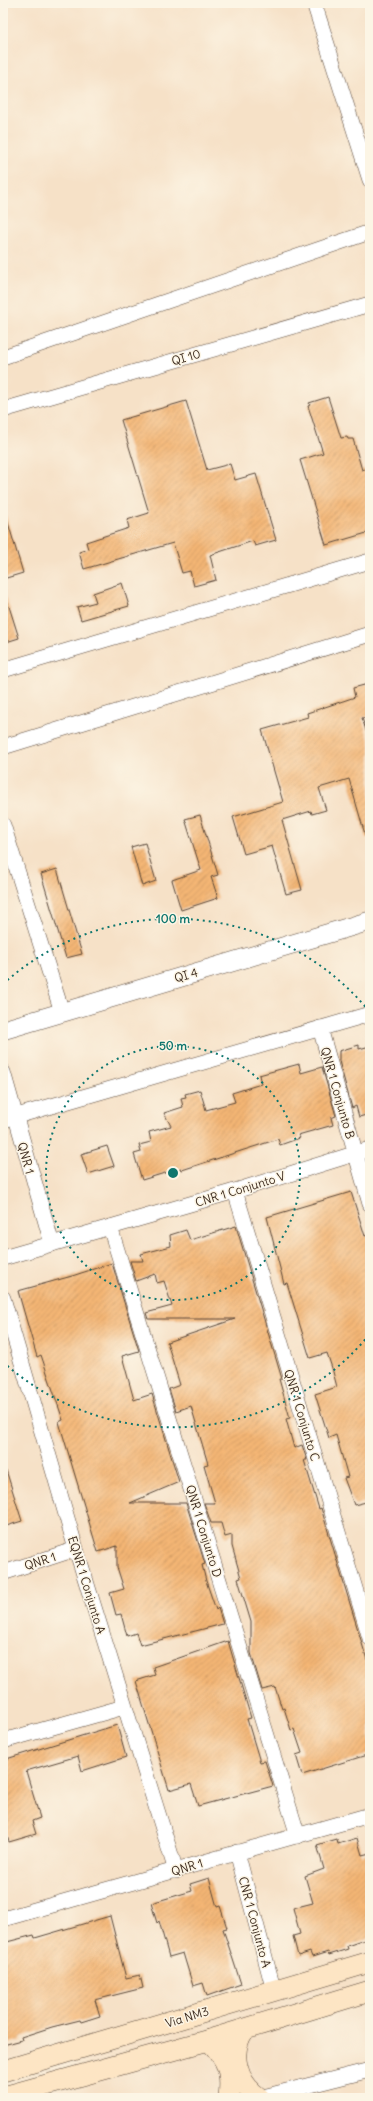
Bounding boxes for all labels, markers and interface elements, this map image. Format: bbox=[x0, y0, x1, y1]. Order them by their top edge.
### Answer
street label: QI 10 bbox=[170, 346, 202, 368]
text: 100 m bbox=[156, 911, 190, 926]
street label: QI 4 bbox=[172, 964, 200, 985]
text: 50 m bbox=[159, 1038, 188, 1053]
street label: QNR 1 Conjunto B bbox=[318, 1045, 358, 1141]
street label: QNR 1 bbox=[15, 1140, 37, 1176]
centre of rings bbox=[166, 1166, 180, 1180]
street label: CNR 1 Conjunto V bbox=[193, 1168, 287, 1210]
street label: QNR 1 Conjunto C bbox=[281, 1367, 323, 1463]
street label: QNR 1 Conjunto D bbox=[183, 1483, 225, 1579]
street label: EQNR 1 Conjunto A bbox=[65, 1534, 109, 1636]
street label: QNR 1 bbox=[22, 1549, 58, 1573]
street label: QNR 1 bbox=[169, 1855, 205, 1879]
street label: CNR 1 Conjunto A bbox=[236, 1875, 274, 1969]
street label: Via NM3 bbox=[163, 2003, 211, 2031]

